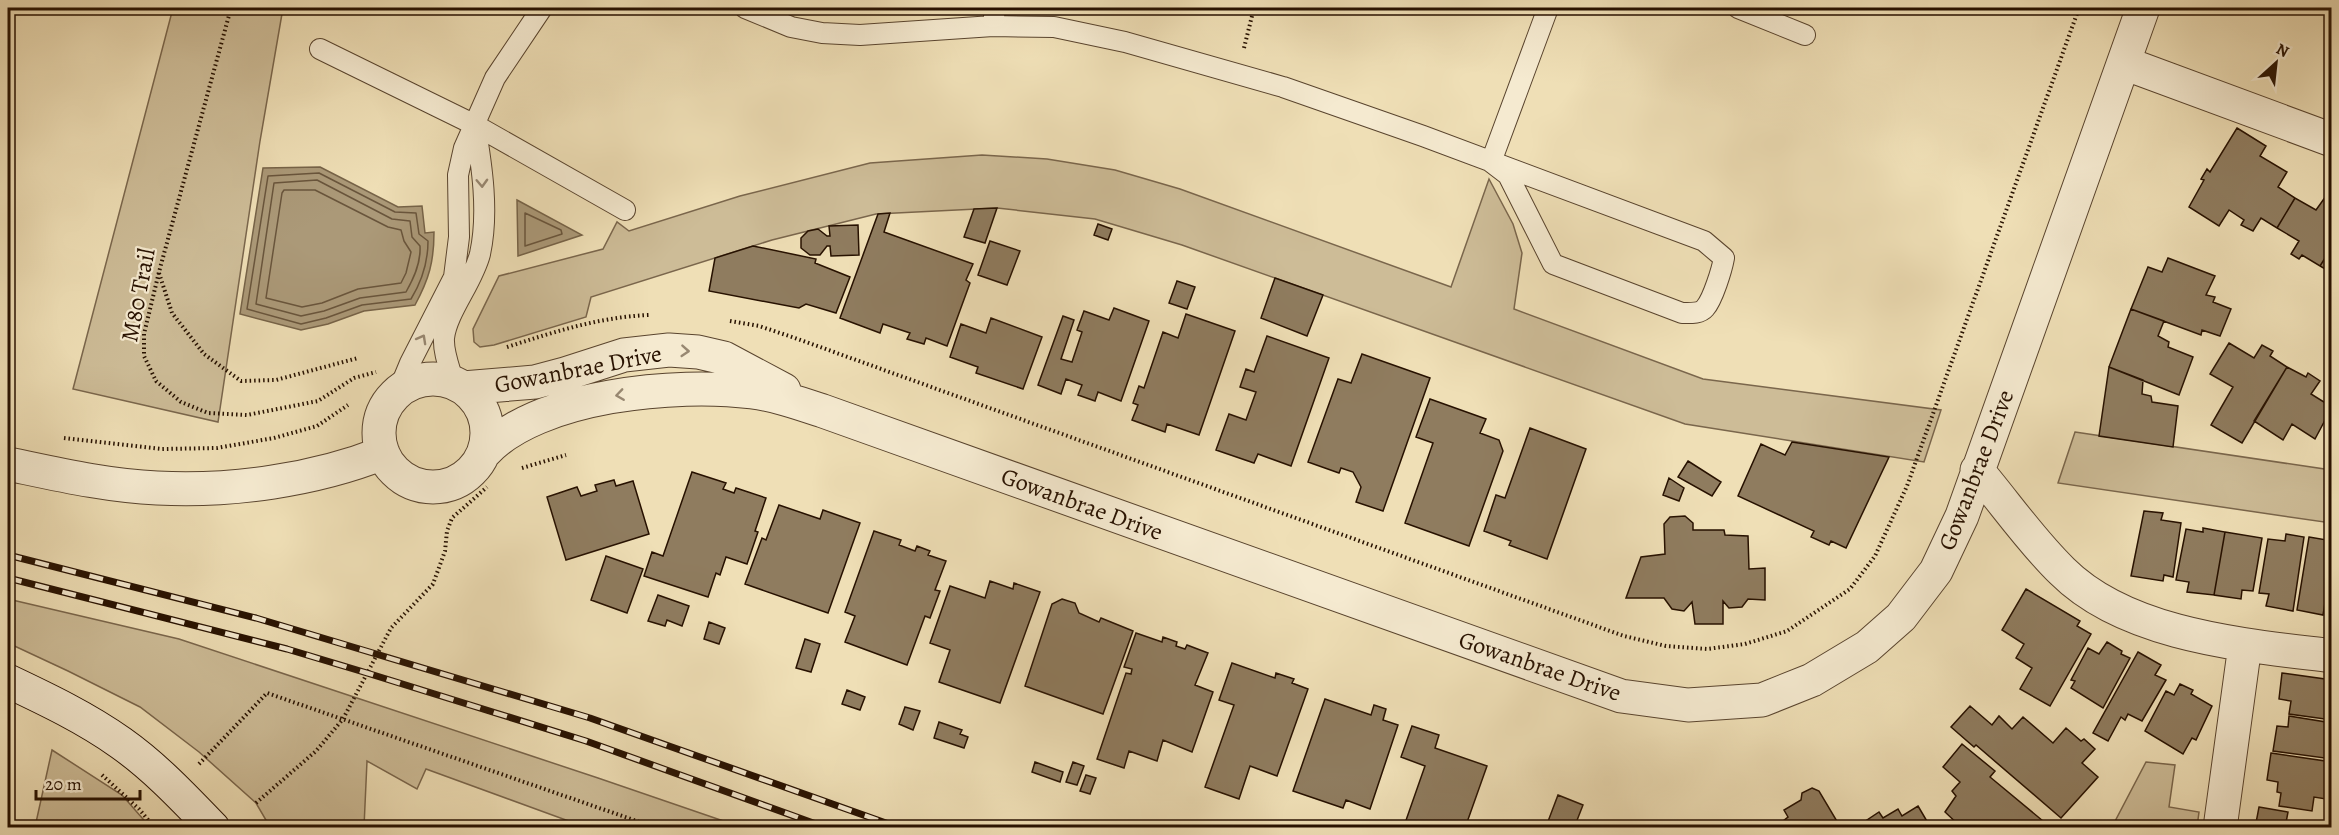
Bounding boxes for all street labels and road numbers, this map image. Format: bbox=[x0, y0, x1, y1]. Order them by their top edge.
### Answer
street label: M80 Trail bbox=[113, 245, 163, 345]
street label: Gowanbrae Drive bbox=[492, 337, 664, 401]
street label: Gowanbrae Drive bbox=[1931, 385, 2021, 555]
street label: Gowanbrae Drive bbox=[997, 460, 1167, 548]
street label: Gowanbrae Drive bbox=[1455, 623, 1625, 709]

